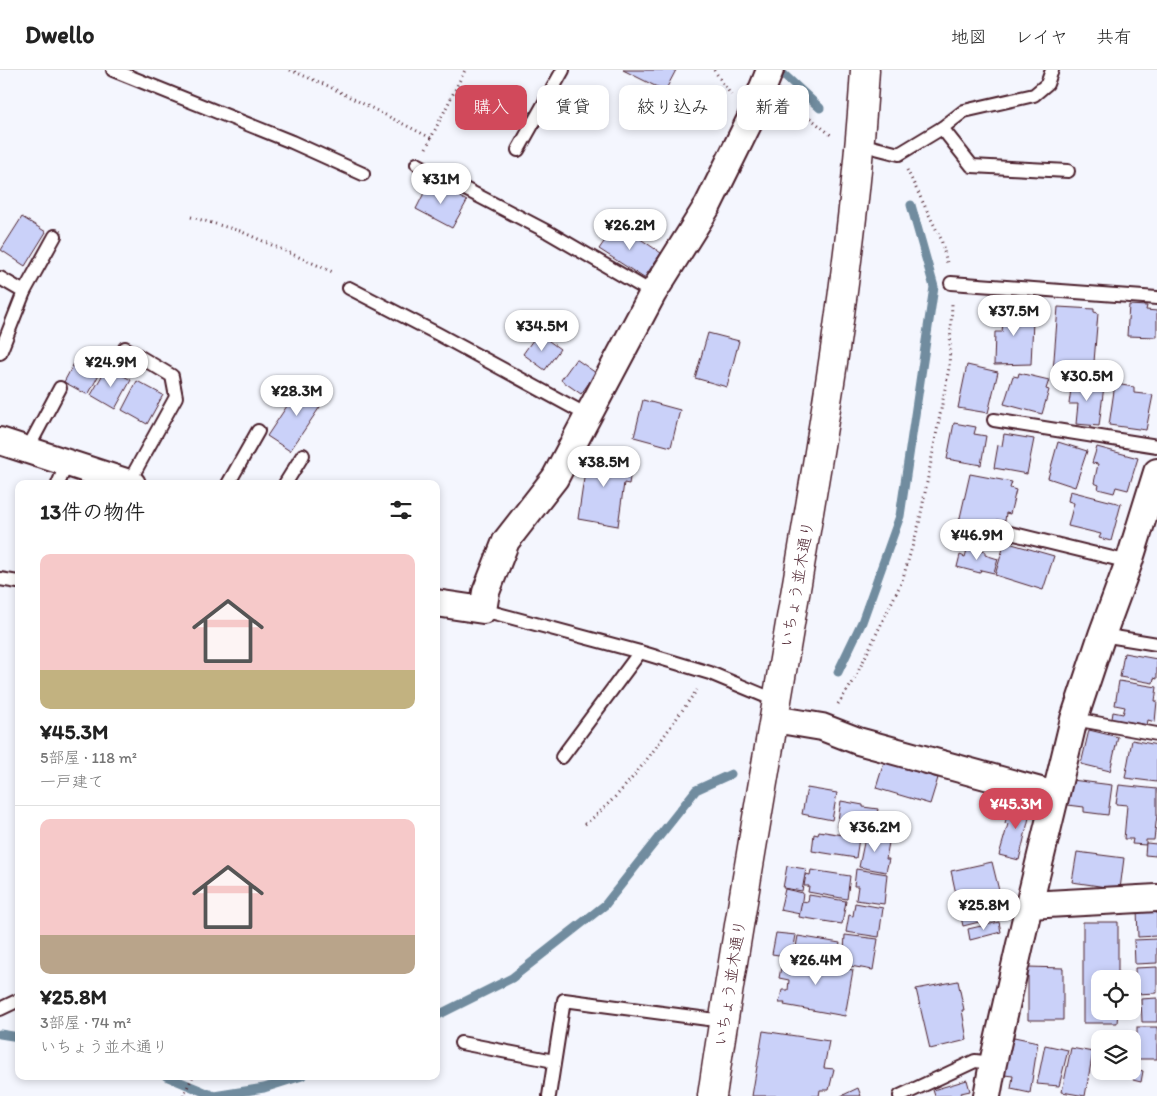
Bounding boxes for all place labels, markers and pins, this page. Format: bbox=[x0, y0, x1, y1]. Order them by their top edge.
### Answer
pin: ¥31M bbox=[411, 162, 471, 205]
pin: ¥26.2M bbox=[589, 208, 671, 251]
pin: ¥37.5M bbox=[973, 294, 1055, 337]
pin: ¥34.5M bbox=[501, 310, 583, 352]
pin: ¥24.9M bbox=[70, 346, 152, 388]
pin: ¥30.5M bbox=[1046, 360, 1128, 402]
pin: ¥28.3M bbox=[256, 374, 338, 417]
pin: ¥38.5M bbox=[563, 446, 645, 488]
pin: ¥46.9M bbox=[936, 518, 1018, 561]
pin: ¥45.3M bbox=[975, 788, 1057, 830]
pin: ¥36.2M bbox=[834, 810, 916, 853]
pin: ¥25.8M bbox=[943, 888, 1025, 931]
pin: ¥26.4M bbox=[775, 944, 857, 986]

